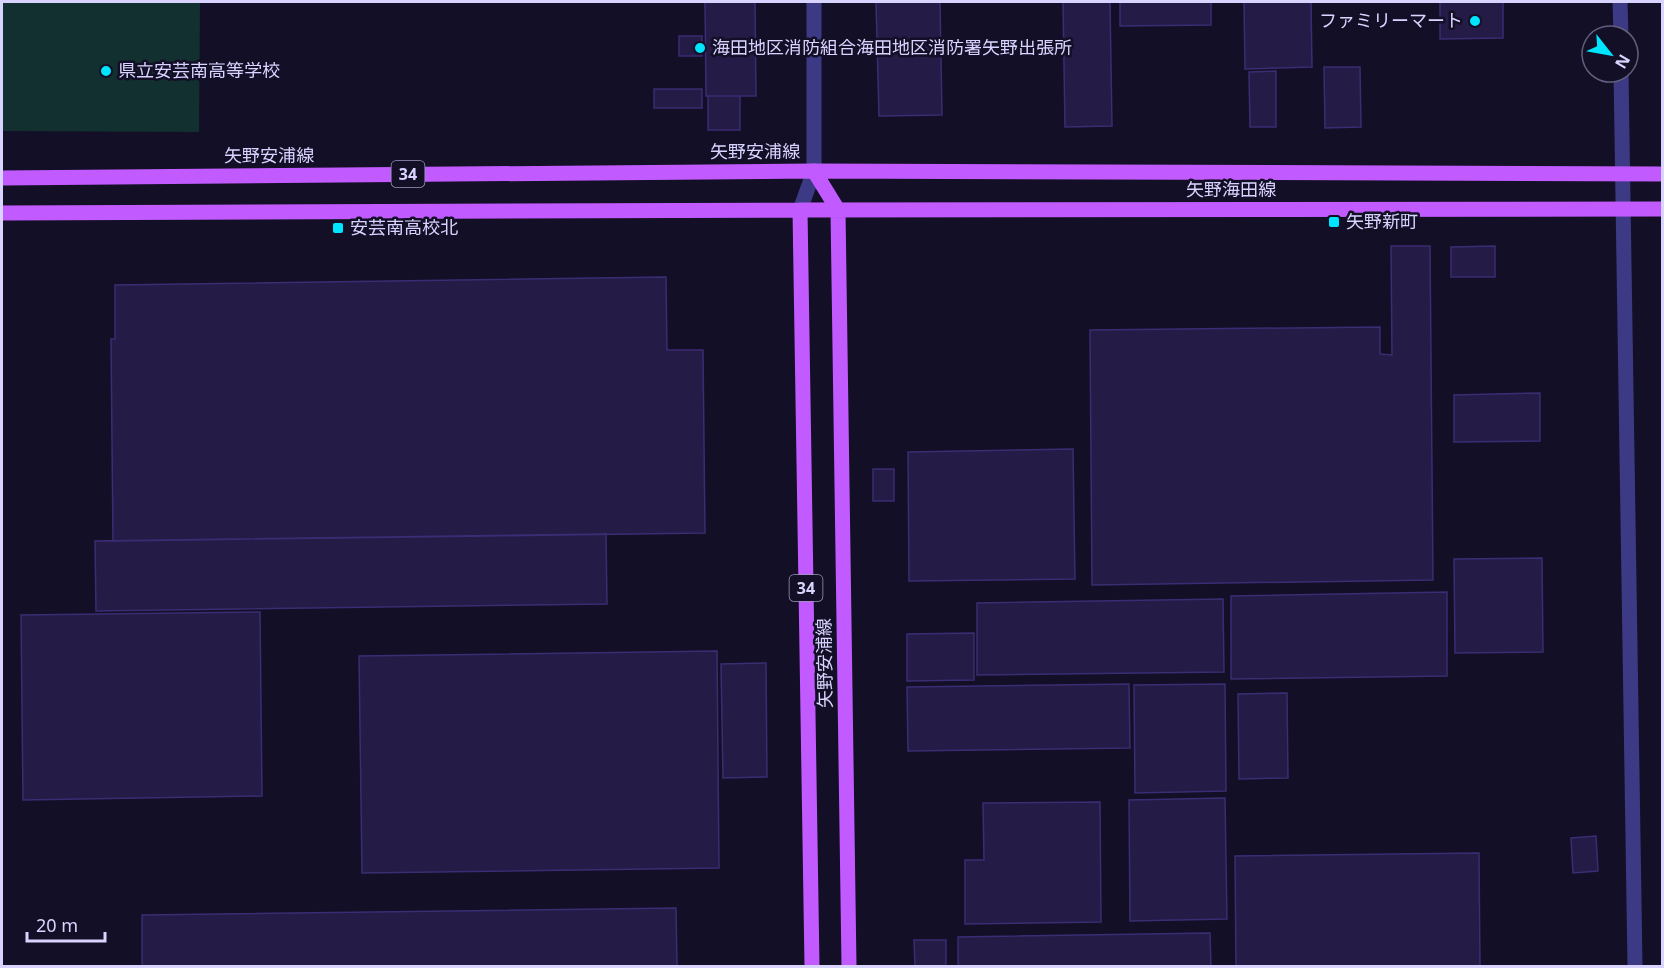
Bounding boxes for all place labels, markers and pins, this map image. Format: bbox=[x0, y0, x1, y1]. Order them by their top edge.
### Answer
place label: ファミリーマート bbox=[1319, 8, 1463, 32]
marker: ファミリーマート bbox=[1468, 14, 1482, 28]
place label: 海田地区消防組合海田地区消防署矢野出張所 bbox=[712, 35, 1072, 59]
marker: 海田地区消防組合海田地区消防署矢野出張所 bbox=[693, 41, 707, 55]
place label: 県立安芸南高等学校 bbox=[118, 58, 280, 82]
marker: 県立安芸南高等学校 bbox=[99, 64, 113, 78]
place label: 矢野新町 bbox=[1346, 209, 1418, 233]
place label: 安芸南高校北 bbox=[350, 215, 458, 239]
marker: 矢野新町 bbox=[1327, 215, 1341, 229]
marker: 安芸南高校北 bbox=[331, 221, 345, 235]

